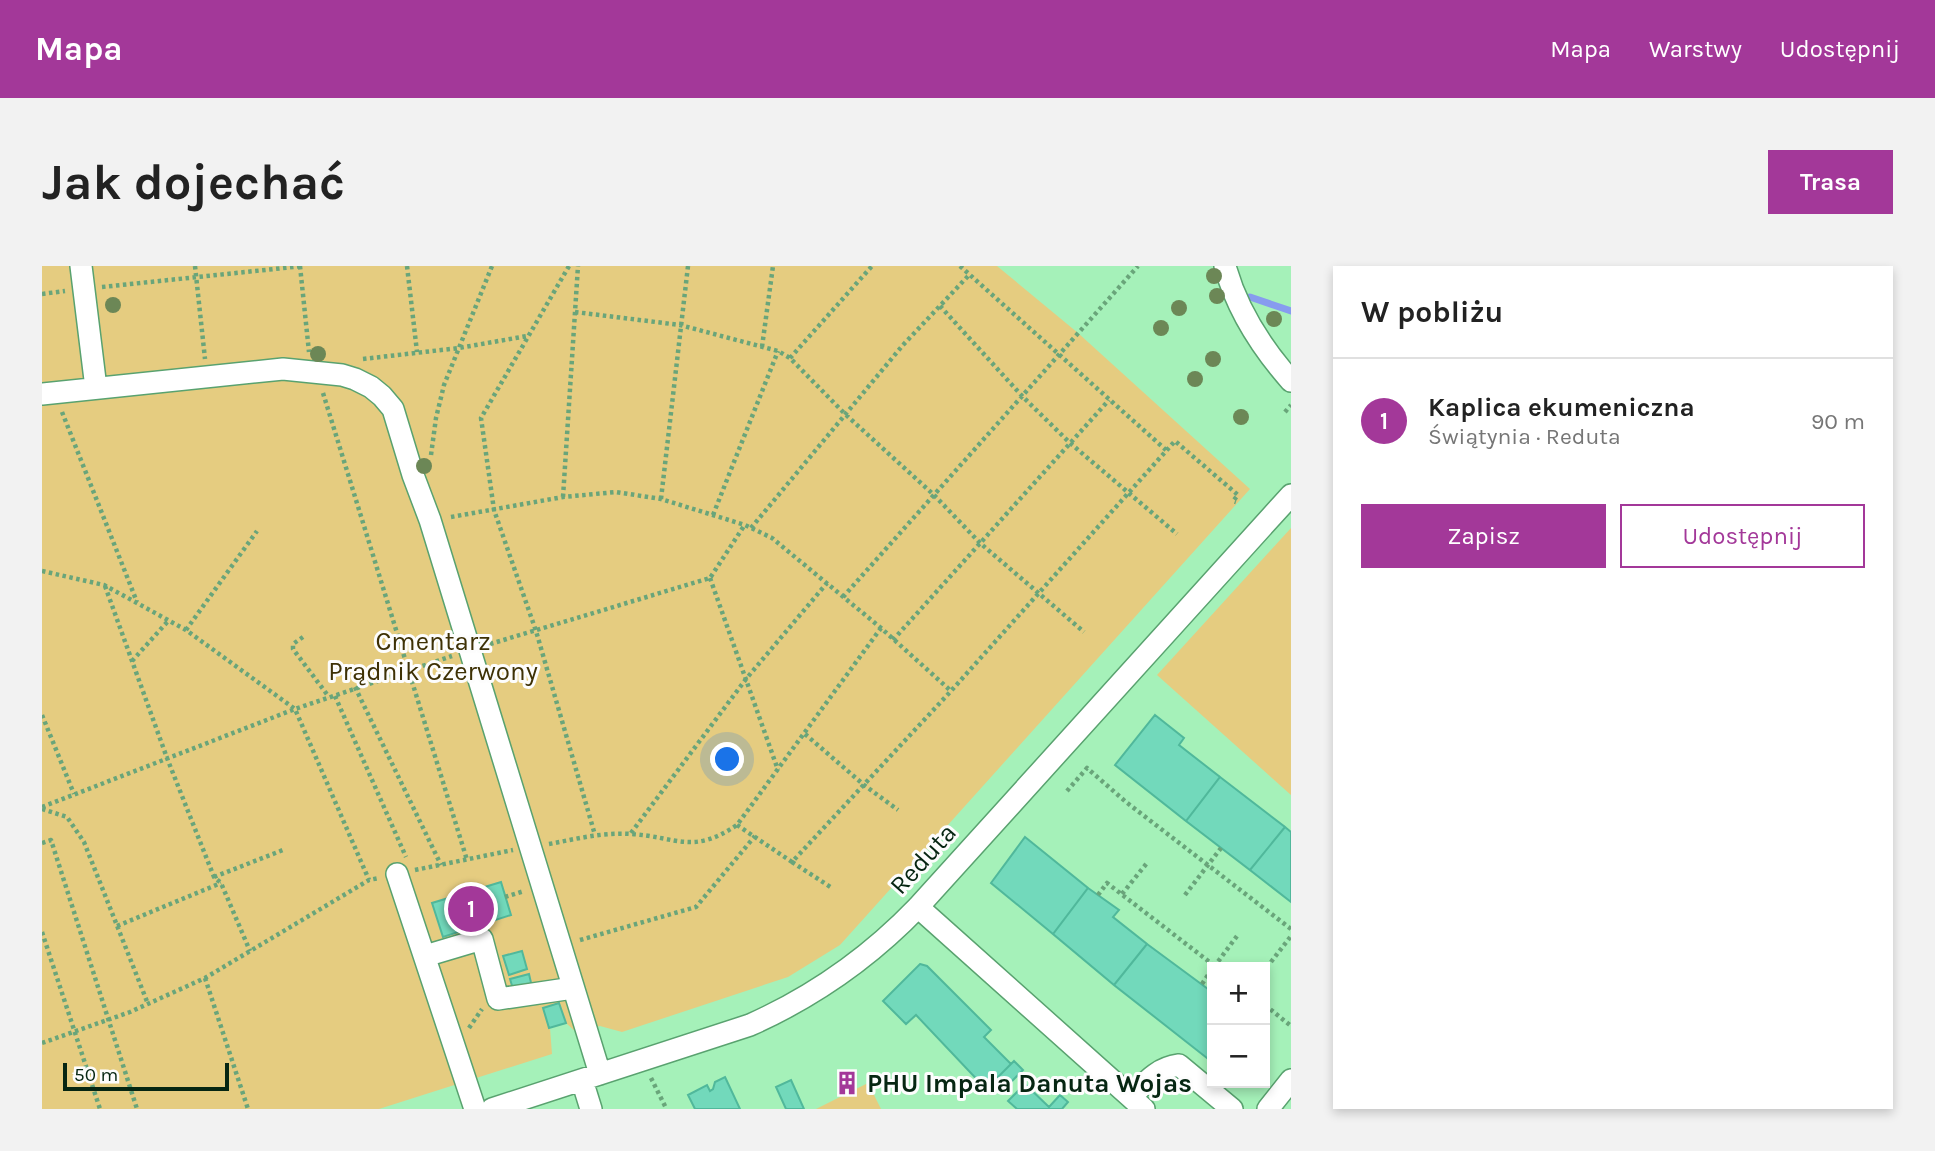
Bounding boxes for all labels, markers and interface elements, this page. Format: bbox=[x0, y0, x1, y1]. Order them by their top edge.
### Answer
text: Mapa bbox=[35, 30, 123, 68]
text: Mapa bbox=[1550, 35, 1611, 63]
text: Warstwy bbox=[1649, 35, 1742, 63]
text: Udostępnij bbox=[1780, 35, 1900, 63]
button: Trasa bbox=[1768, 150, 1893, 214]
text: Jak dojechać bbox=[42, 154, 345, 211]
text: W pobliżu bbox=[1361, 294, 1503, 330]
text: Kaplica ekumeniczna bbox=[1428, 392, 1695, 423]
text: 1 bbox=[1380, 408, 1388, 435]
text: 90 m bbox=[1811, 408, 1865, 435]
text: Świątynia · Reduta bbox=[1428, 423, 1621, 450]
button: Zapisz bbox=[1361, 504, 1606, 568]
button: Udostępnij bbox=[1620, 504, 1865, 568]
park label: Cmentarz Prądnik Czerwony bbox=[328, 626, 538, 687]
your location bbox=[710, 742, 744, 776]
street label: Reduta bbox=[883, 817, 963, 901]
pin: 1 bbox=[448, 883, 494, 935]
map controls bbox=[1207, 962, 1270, 1088]
button: + bbox=[1207, 962, 1270, 1025]
button: − bbox=[1207, 1025, 1270, 1088]
scale bar bbox=[63, 1060, 229, 1092]
text: 50 m bbox=[74, 1064, 118, 1086]
place label: PHU Impala Danuta Wojas bbox=[867, 1068, 1192, 1099]
building icon: PHU Impala Danuta Wojas bbox=[833, 1069, 861, 1097]

